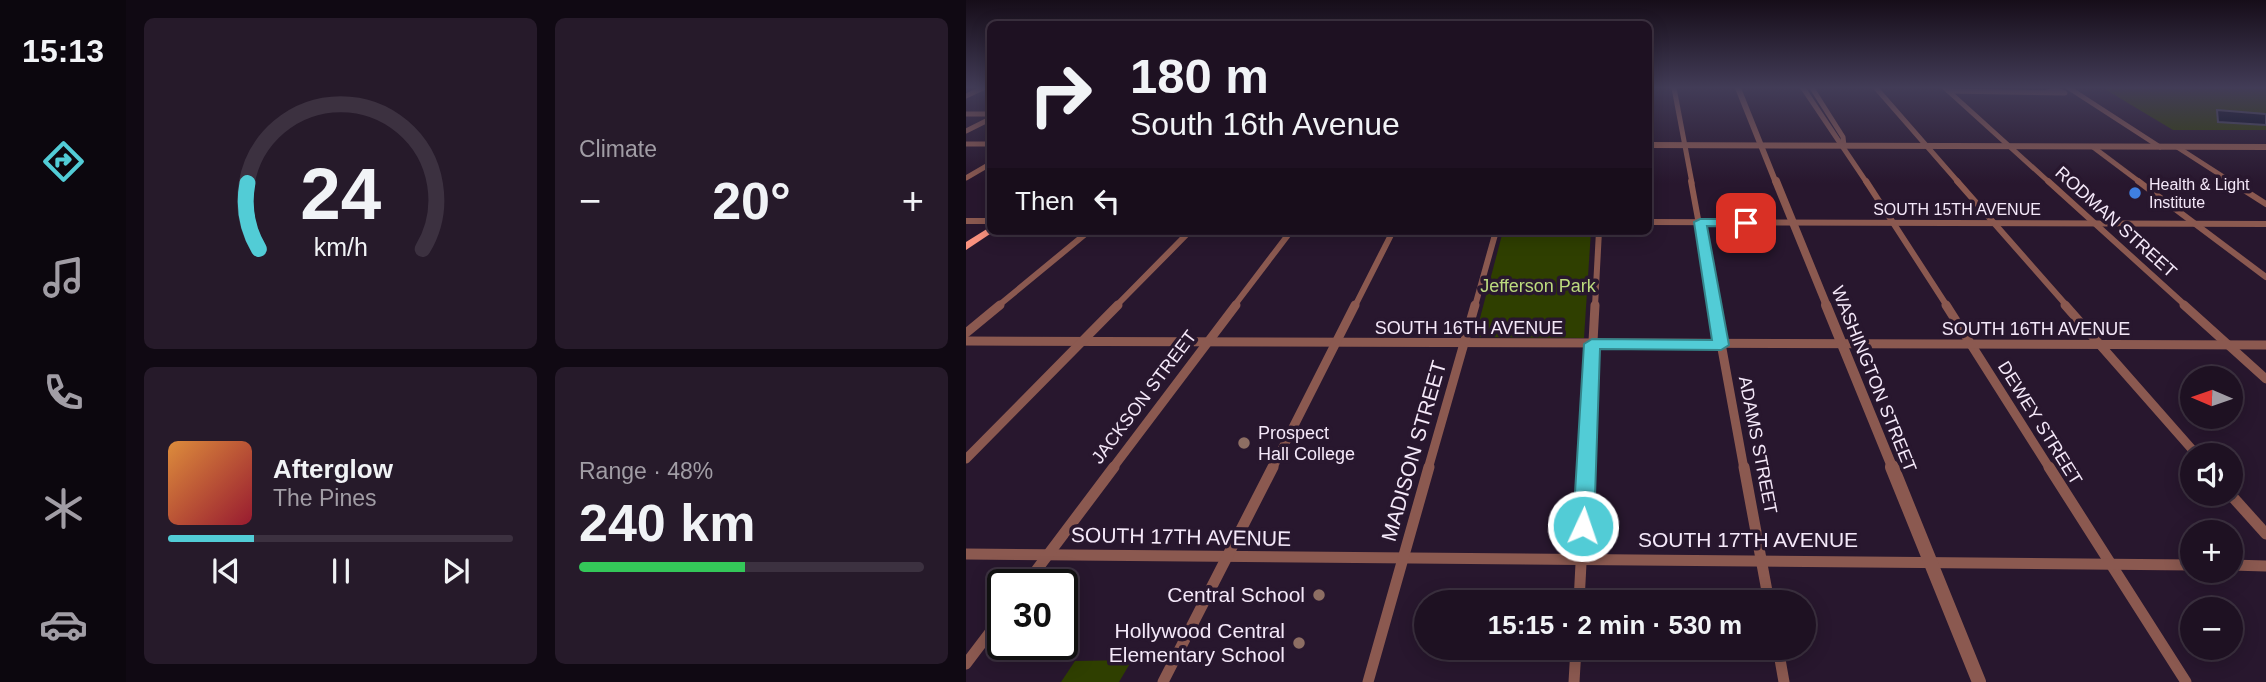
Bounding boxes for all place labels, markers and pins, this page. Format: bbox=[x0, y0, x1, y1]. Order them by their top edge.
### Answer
place label: Health & Light Institute bbox=[2149, 176, 2250, 211]
marker: Health & Light Institute bbox=[2127, 185, 2143, 201]
pin bbox=[1716, 193, 1776, 253]
place label: Prospect Hall College bbox=[1258, 423, 1355, 464]
marker: Prospect Hall College bbox=[1236, 435, 1252, 451]
place label: Central School bbox=[1167, 583, 1305, 606]
marker: Central School bbox=[1311, 587, 1327, 603]
place label: Hollywood Central Elementary School bbox=[1109, 619, 1285, 666]
marker: Hollywood Central Elementary School bbox=[1291, 635, 1307, 651]

